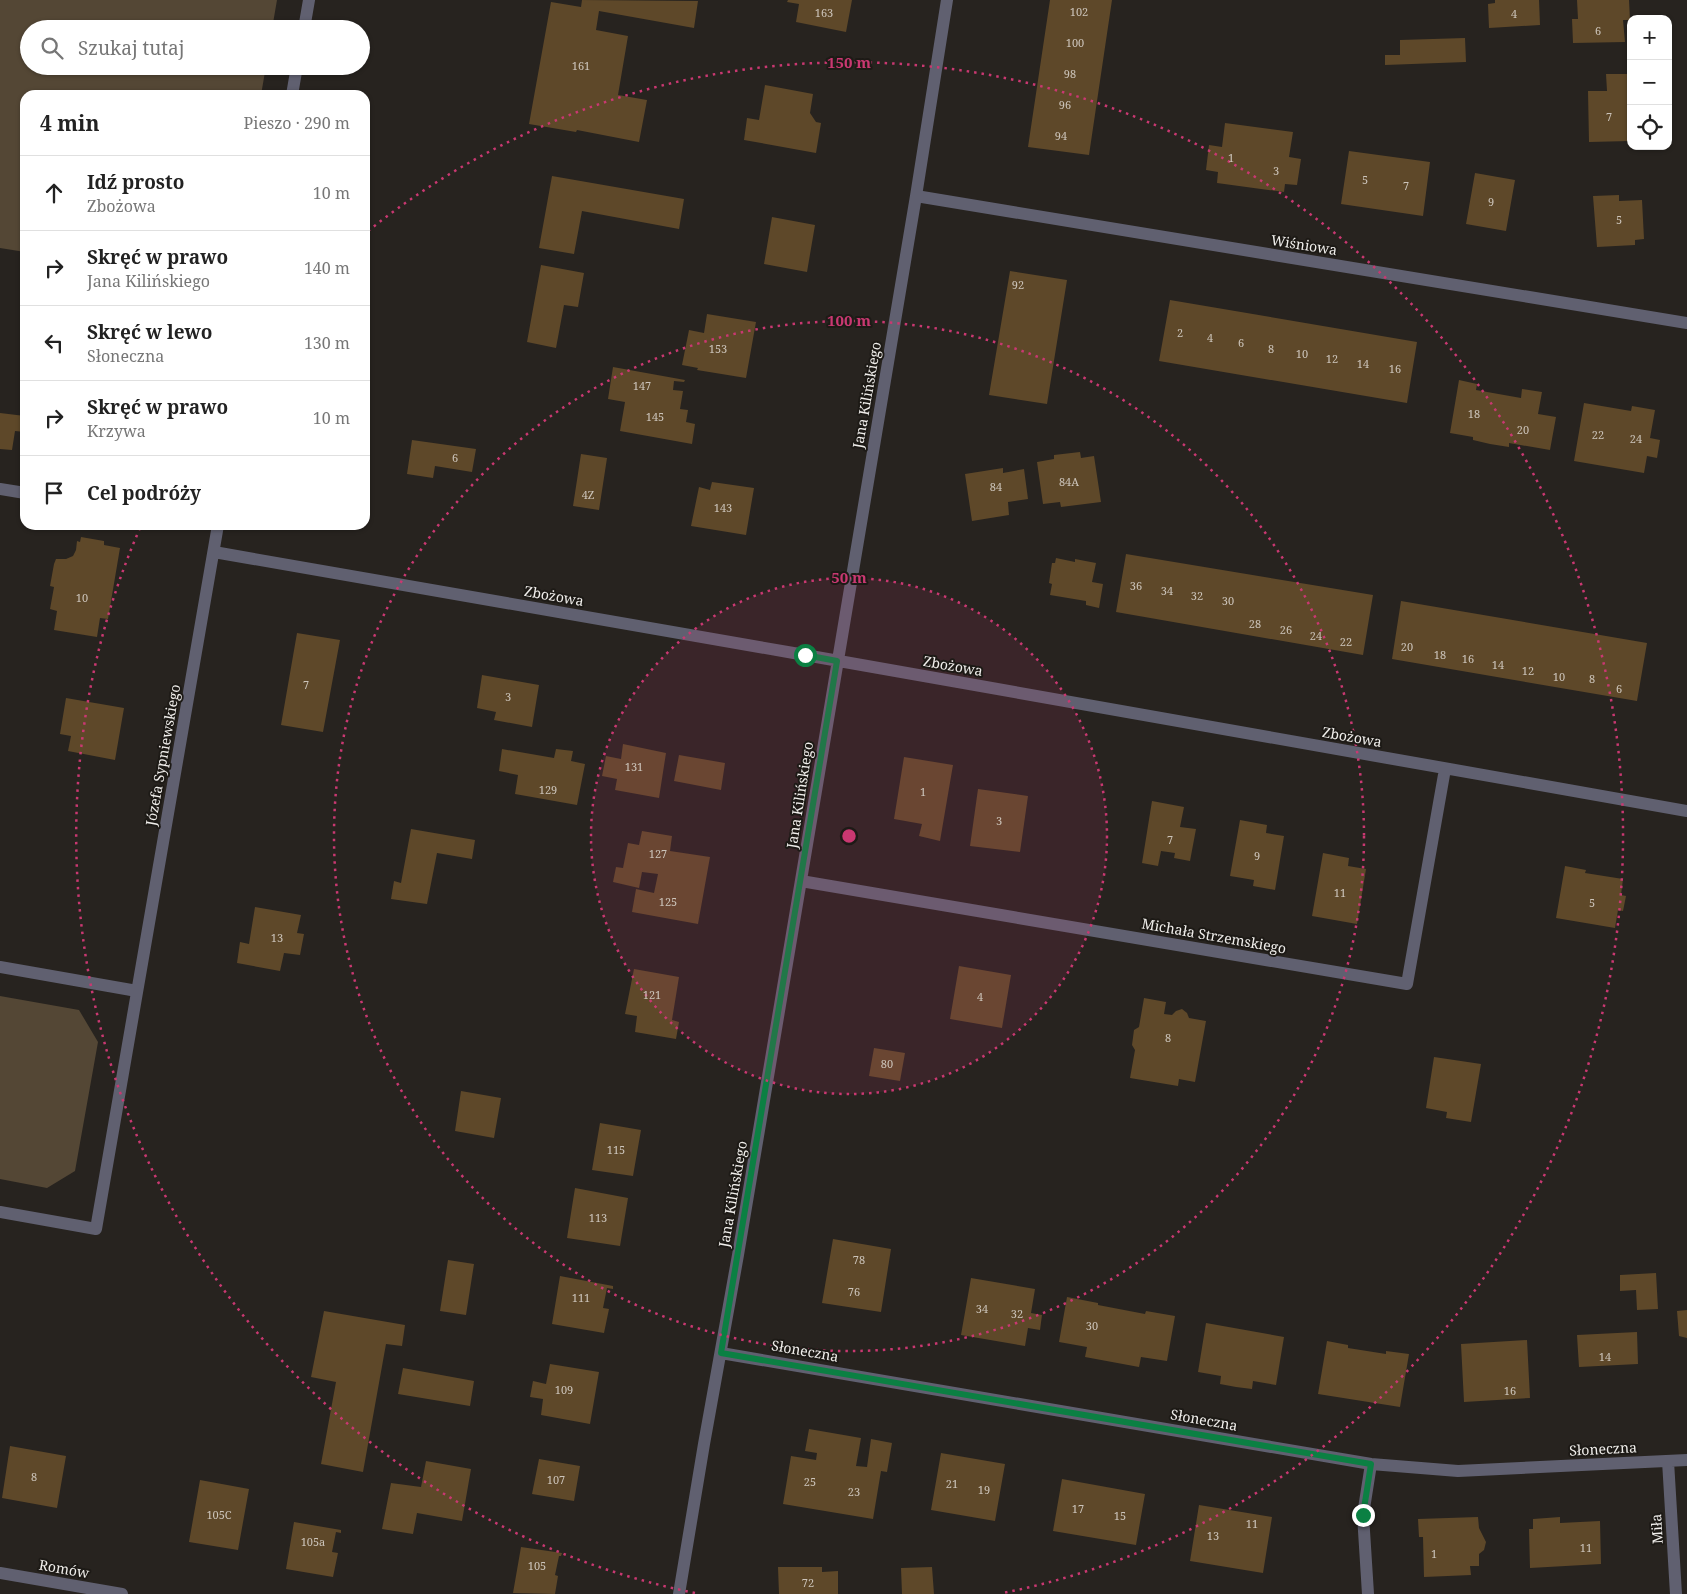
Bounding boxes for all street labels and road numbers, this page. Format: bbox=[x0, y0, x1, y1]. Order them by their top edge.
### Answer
street label: Wiśniowa bbox=[1270, 230, 1339, 259]
street label: Jana Kilińskiego bbox=[848, 340, 885, 451]
street label: Zbożowa bbox=[523, 581, 585, 610]
street label: Zbożowa bbox=[922, 651, 984, 680]
street label: Józefa Sypniewskiego bbox=[141, 683, 184, 828]
street label: Zbożowa bbox=[1321, 722, 1383, 751]
street label: Jana Kilińskiego bbox=[782, 740, 817, 851]
street label: Michała Strzemskiego bbox=[1140, 913, 1288, 958]
street label: Jana Kilińskiego bbox=[714, 1139, 751, 1250]
street label: Słoneczna bbox=[770, 1335, 840, 1366]
street label: Słoneczna bbox=[1169, 1404, 1239, 1435]
street label: Słoneczna bbox=[1569, 1437, 1637, 1460]
street label: Miła bbox=[1646, 1513, 1667, 1545]
street label: Romów bbox=[38, 1555, 92, 1582]

